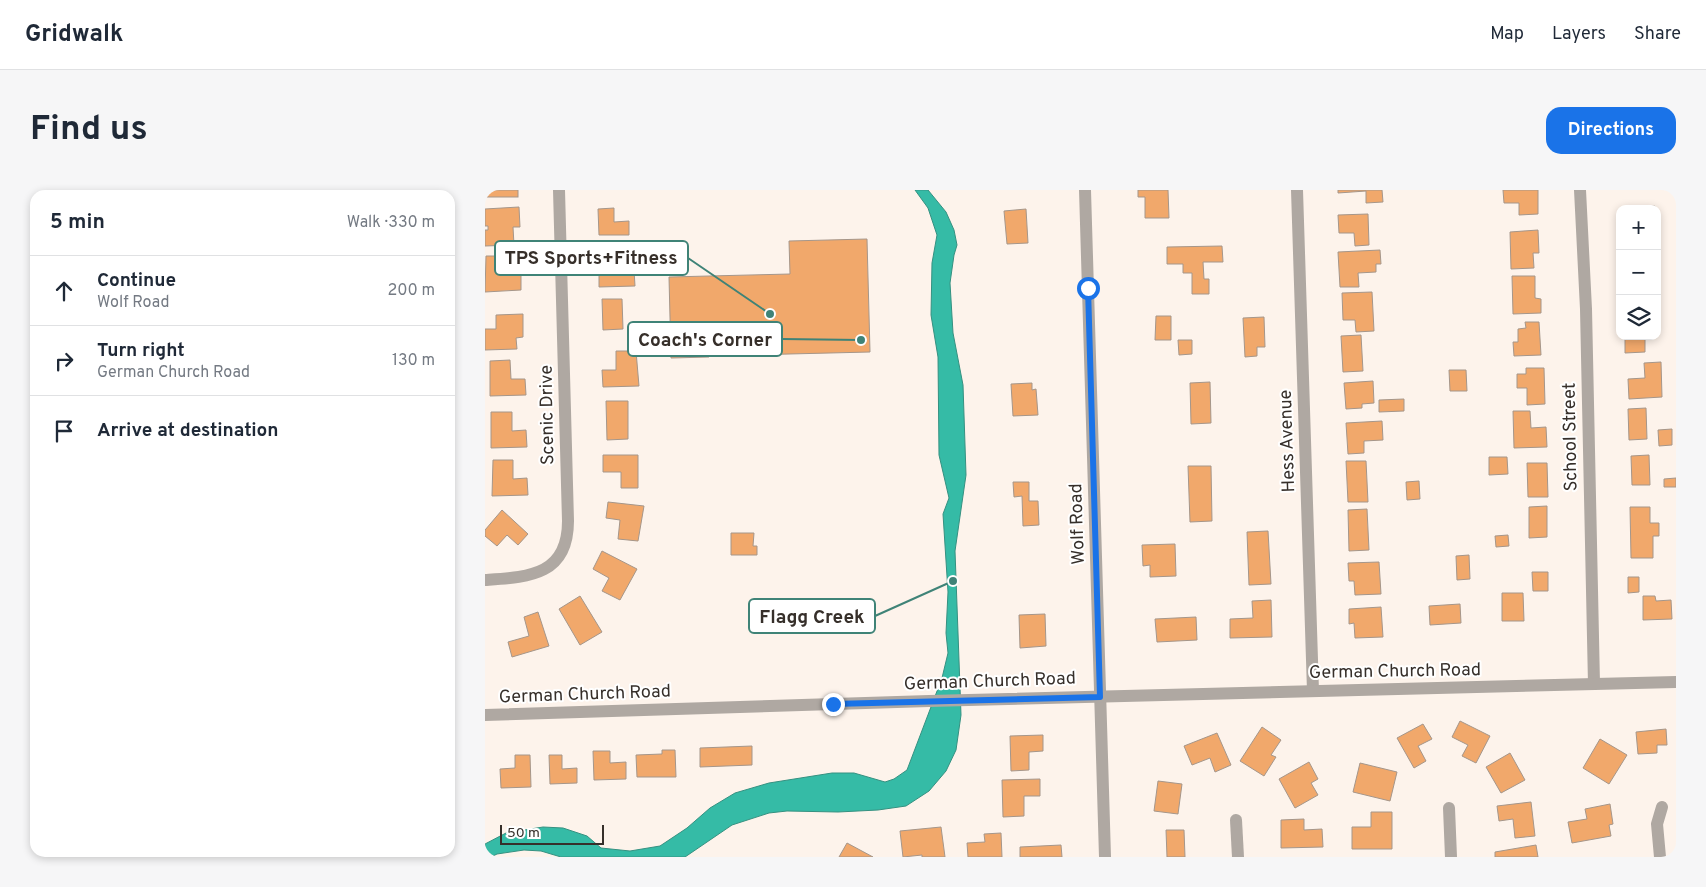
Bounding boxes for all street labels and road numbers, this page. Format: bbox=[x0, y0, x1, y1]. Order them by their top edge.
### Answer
street label: Scenic Drive bbox=[536, 365, 560, 465]
street label: School Street bbox=[1559, 382, 1583, 492]
street label: Hess Avenue bbox=[1275, 389, 1301, 493]
street label: Wolf Road bbox=[1065, 483, 1091, 565]
street label: German Church Road bbox=[1309, 659, 1481, 685]
street label: German Church Road bbox=[904, 668, 1076, 696]
street label: German Church Road bbox=[499, 681, 671, 709]

